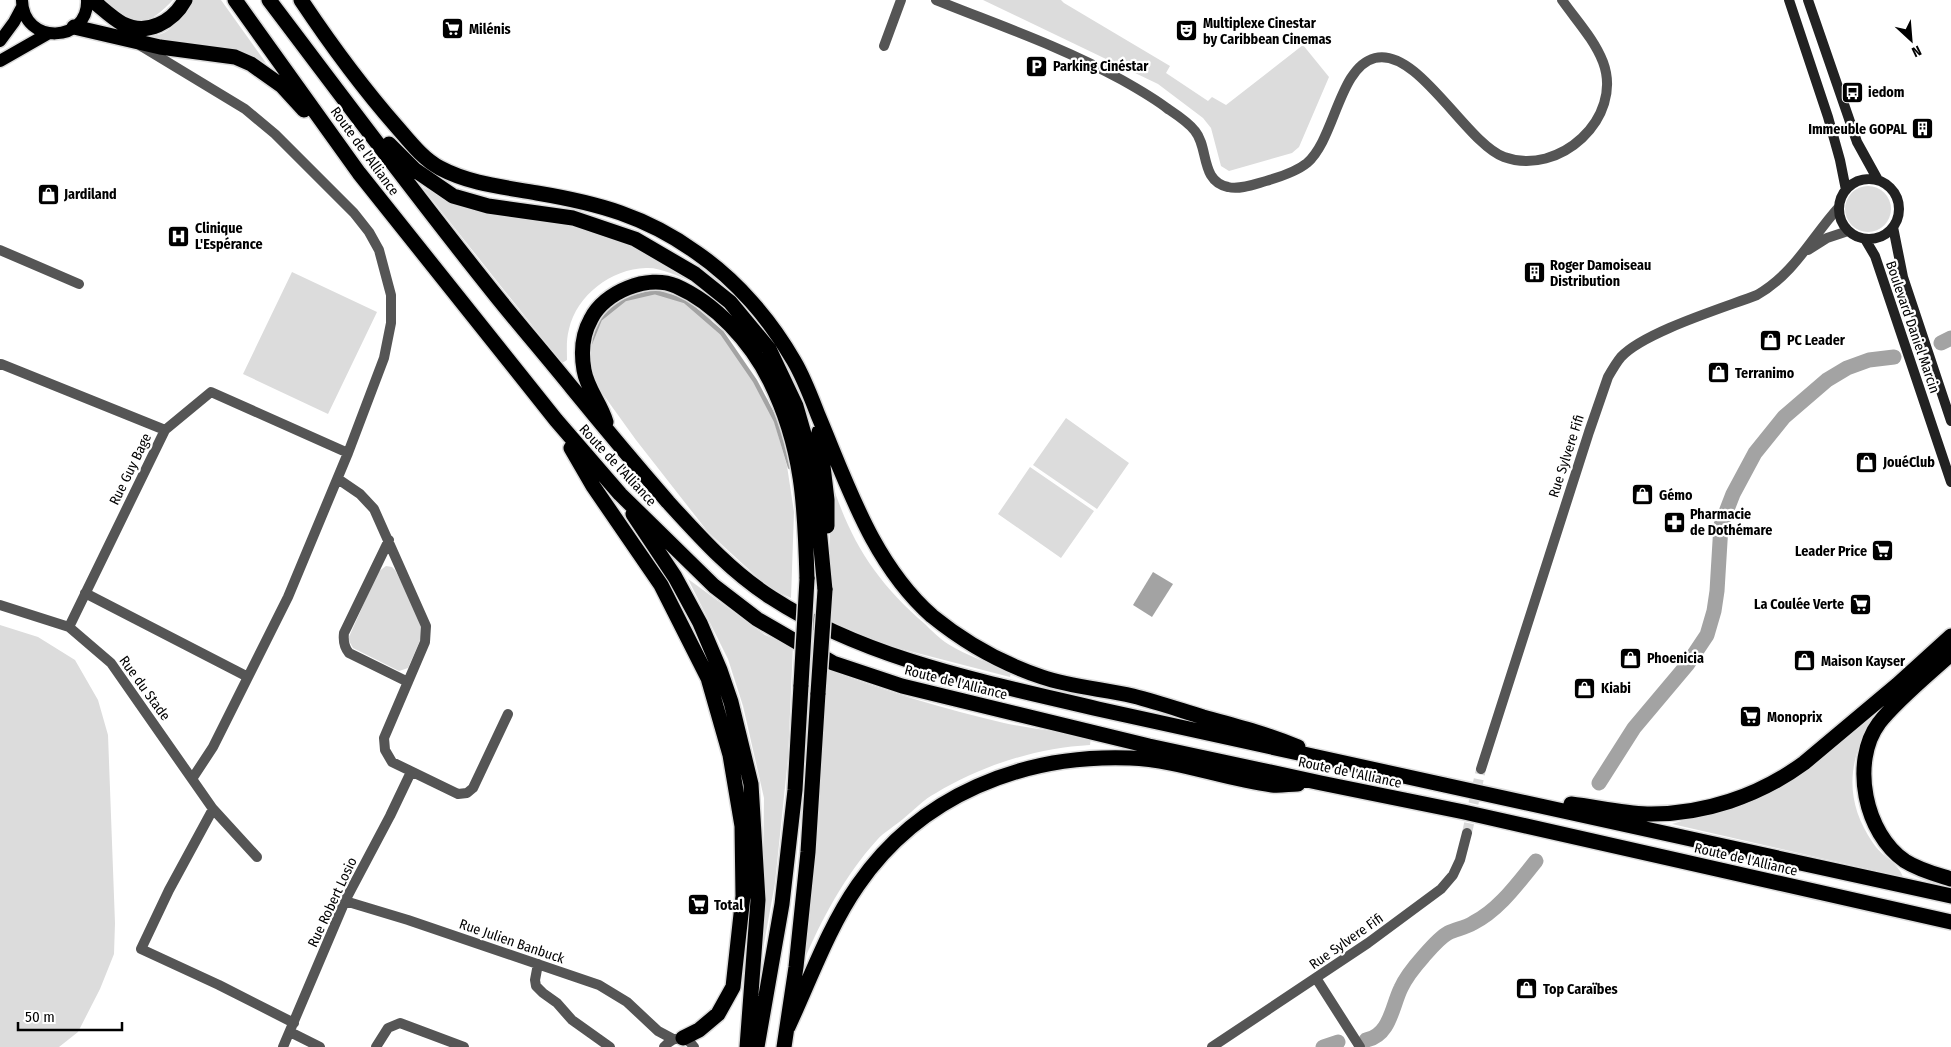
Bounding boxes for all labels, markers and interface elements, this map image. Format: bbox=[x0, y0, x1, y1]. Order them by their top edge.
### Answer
place label: Multiplexe Cinestar by Caribbean Cinemas bbox=[1203, 15, 1331, 48]
north arrow bbox=[1886, 15, 1936, 65]
supermarket icon: Milénis bbox=[441, 17, 465, 41]
theatre icon: Multiplexe Cinestar by Caribbean Cinemas bbox=[1175, 19, 1199, 43]
place label: Milénis bbox=[469, 21, 511, 38]
text: N bbox=[1909, 42, 1924, 61]
parking icon: Parking Cinéstar bbox=[1025, 54, 1049, 78]
place label: Parking Cinéstar bbox=[1053, 58, 1149, 75]
bus stop icon: iedom bbox=[1840, 80, 1864, 104]
place label: iedom bbox=[1868, 84, 1905, 101]
street label: Route de l'Alliance bbox=[327, 104, 403, 199]
building icon: Immeuble GOPAL bbox=[1911, 117, 1935, 141]
place label: Immeuble GOPAL bbox=[1808, 121, 1907, 138]
shop icon: Jardiland bbox=[36, 182, 60, 206]
place label: Jardiland bbox=[63, 186, 117, 203]
place label: Clinique L'Espérance bbox=[195, 220, 263, 253]
hospital icon: Clinique L'Espérance bbox=[167, 224, 191, 248]
place label: Roger Damoiseau Distribution bbox=[1550, 257, 1651, 290]
street label: Boulevard Daniel Marcin bbox=[1882, 259, 1943, 396]
building icon: Roger Damoiseau Distribution bbox=[1522, 261, 1546, 285]
shop icon: PC Leader bbox=[1759, 328, 1783, 352]
place label: PC Leader bbox=[1787, 332, 1846, 349]
shop icon: Terranimo bbox=[1707, 361, 1731, 385]
place label: Terranimo bbox=[1735, 365, 1795, 382]
street label: Rue Sylvere Fifi bbox=[1545, 413, 1588, 500]
street label: Route de l'Alliance bbox=[575, 421, 660, 510]
street label: Rue Guy Bage bbox=[106, 431, 155, 508]
shop icon: JouéClub bbox=[1855, 450, 1879, 474]
place label: JouéClub bbox=[1882, 454, 1935, 471]
shop icon: Gémo bbox=[1631, 483, 1655, 507]
place label: Gémo bbox=[1659, 487, 1693, 504]
place label: Pharmacie de Dothémare bbox=[1690, 506, 1772, 539]
pharmacy icon: Pharmacie de Dothémare bbox=[1662, 510, 1686, 534]
supermarket icon: Leader Price bbox=[1871, 539, 1895, 563]
place label: Leader Price bbox=[1795, 543, 1867, 560]
supermarket icon: La Coulée Verte bbox=[1848, 592, 1872, 616]
place label: La Coulée Verte bbox=[1754, 596, 1844, 613]
shop icon: Phoenicia bbox=[1619, 646, 1643, 670]
shop icon: Maison Kayser bbox=[1793, 649, 1817, 673]
place label: Phoenicia bbox=[1647, 650, 1704, 667]
street label: Rue du Stade bbox=[115, 653, 174, 724]
place label: Maison Kayser bbox=[1821, 653, 1906, 670]
street label: Route de l'Alliance bbox=[903, 661, 1009, 704]
shop icon: Kiabi bbox=[1573, 676, 1597, 700]
place label: Kiabi bbox=[1601, 680, 1631, 697]
supermarket icon: Monoprix bbox=[1739, 705, 1763, 729]
place label: Monoprix bbox=[1767, 709, 1823, 726]
street label: Route de l'Alliance bbox=[1297, 753, 1403, 792]
street label: Route de l'Alliance bbox=[1693, 839, 1799, 880]
street label: Rue Robert Losio bbox=[304, 855, 361, 950]
supermarket icon: Total bbox=[686, 893, 710, 917]
place label: Total bbox=[714, 897, 743, 914]
street label: Rue Sylvere Fifi bbox=[1306, 910, 1386, 973]
street label: Rue Julien Banbuck bbox=[457, 915, 567, 968]
shop icon: Top Caraïbes bbox=[1515, 977, 1539, 1001]
place label: Top Caraïbes bbox=[1543, 981, 1618, 998]
scale bar bbox=[18, 1000, 121, 1032]
text: 50 m bbox=[25, 1008, 55, 1026]

